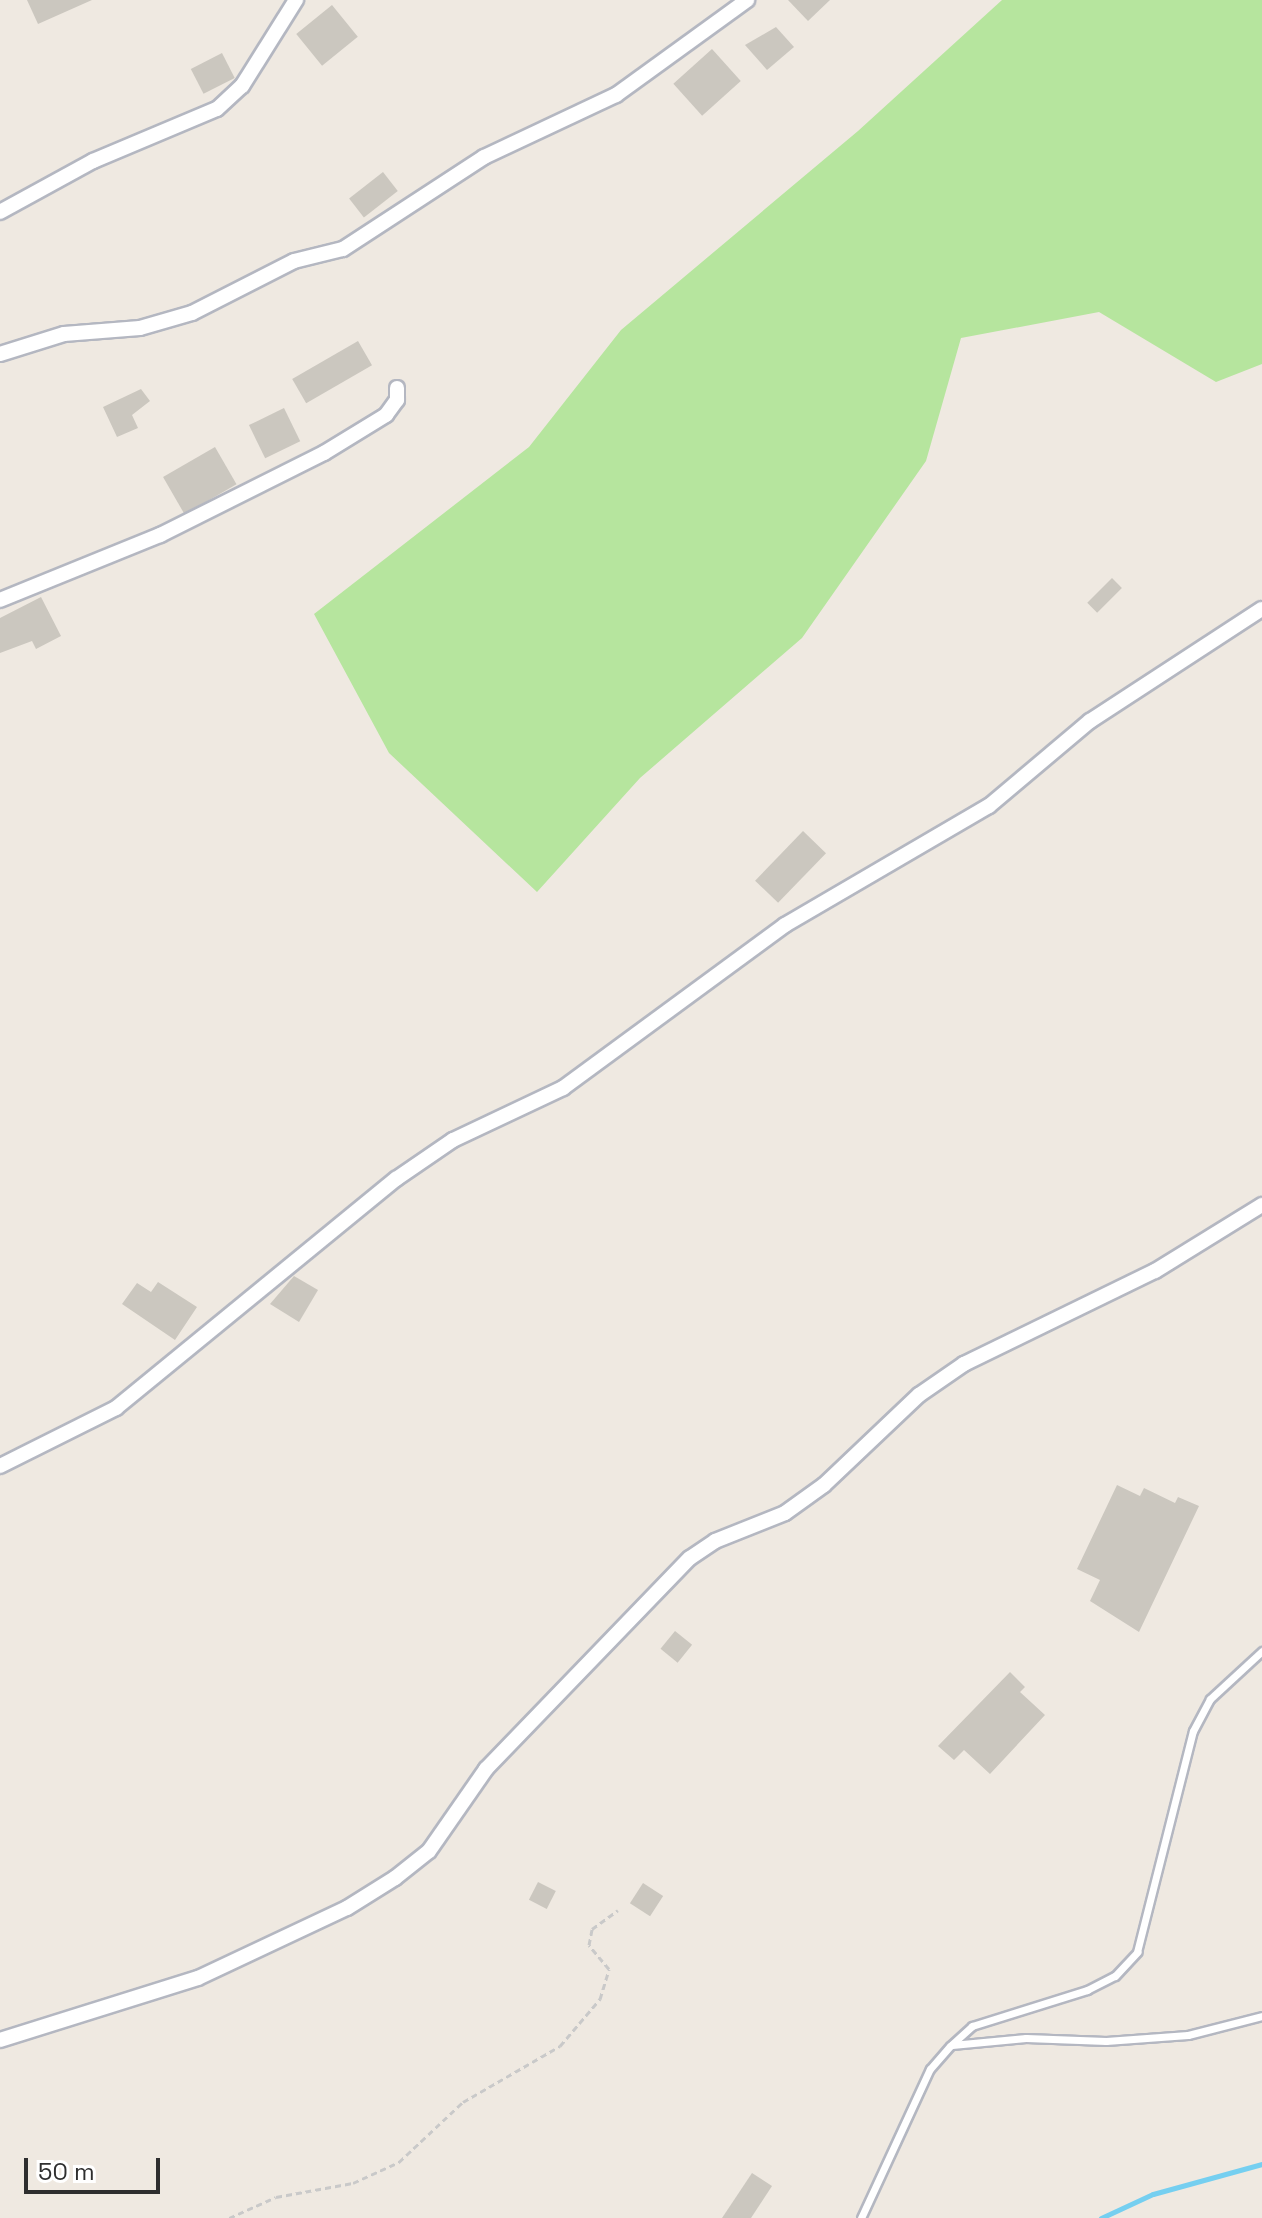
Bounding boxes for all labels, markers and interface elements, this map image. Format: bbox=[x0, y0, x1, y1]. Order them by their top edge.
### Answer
scale bar bbox=[28, 2142, 164, 2192]
text: 50 m bbox=[38, 2156, 95, 2187]

